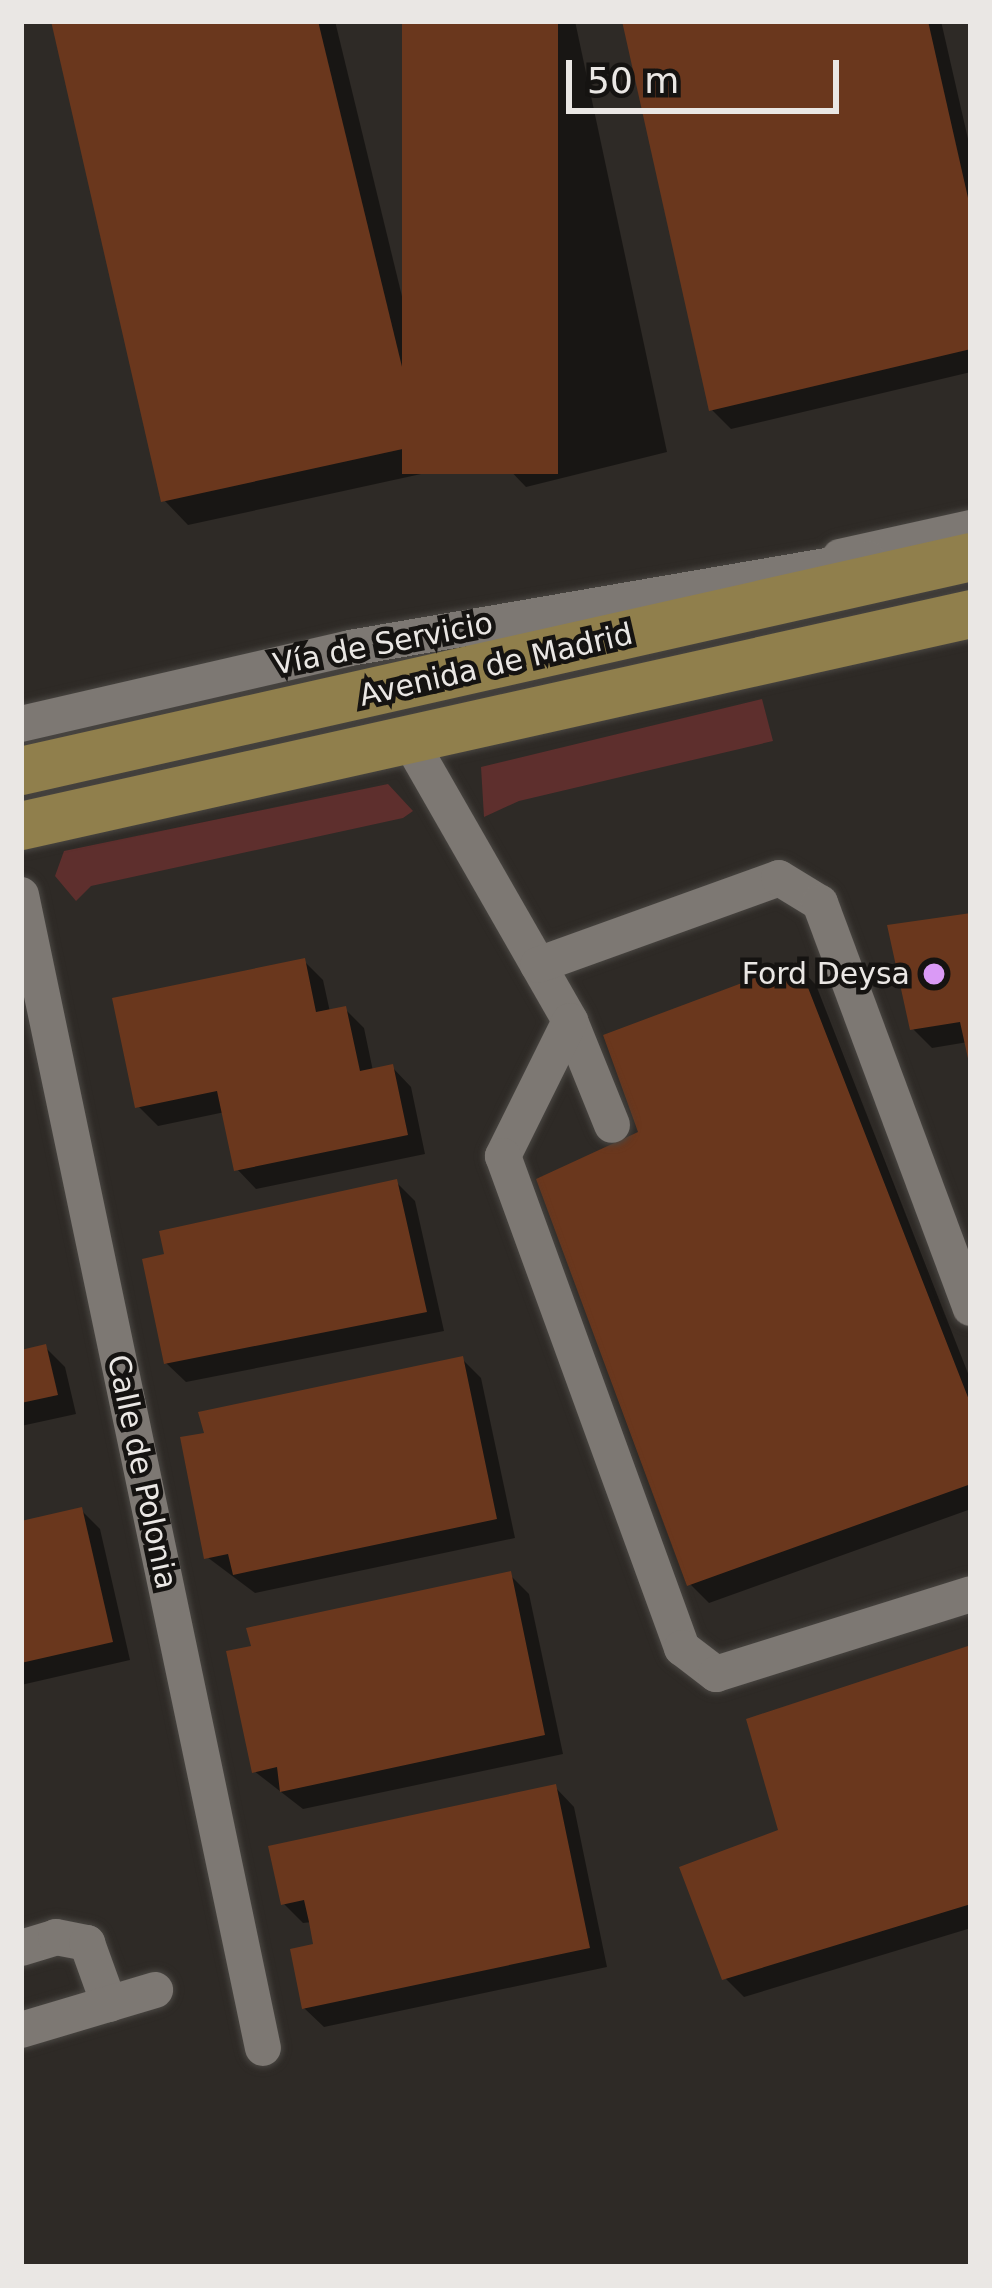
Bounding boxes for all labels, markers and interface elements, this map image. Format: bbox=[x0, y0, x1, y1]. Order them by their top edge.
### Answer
scale bar bbox=[572, 36, 845, 110]
text: 50 m bbox=[587, 60, 679, 101]
street label: Vía de Servicio bbox=[270, 605, 496, 683]
street label: Avenida de Madrid bbox=[356, 616, 636, 714]
place label: Ford Deysa bbox=[742, 956, 910, 992]
marker: Ford Deysa bbox=[921, 961, 947, 987]
street label: Calle de Polonia bbox=[100, 1351, 184, 1593]

